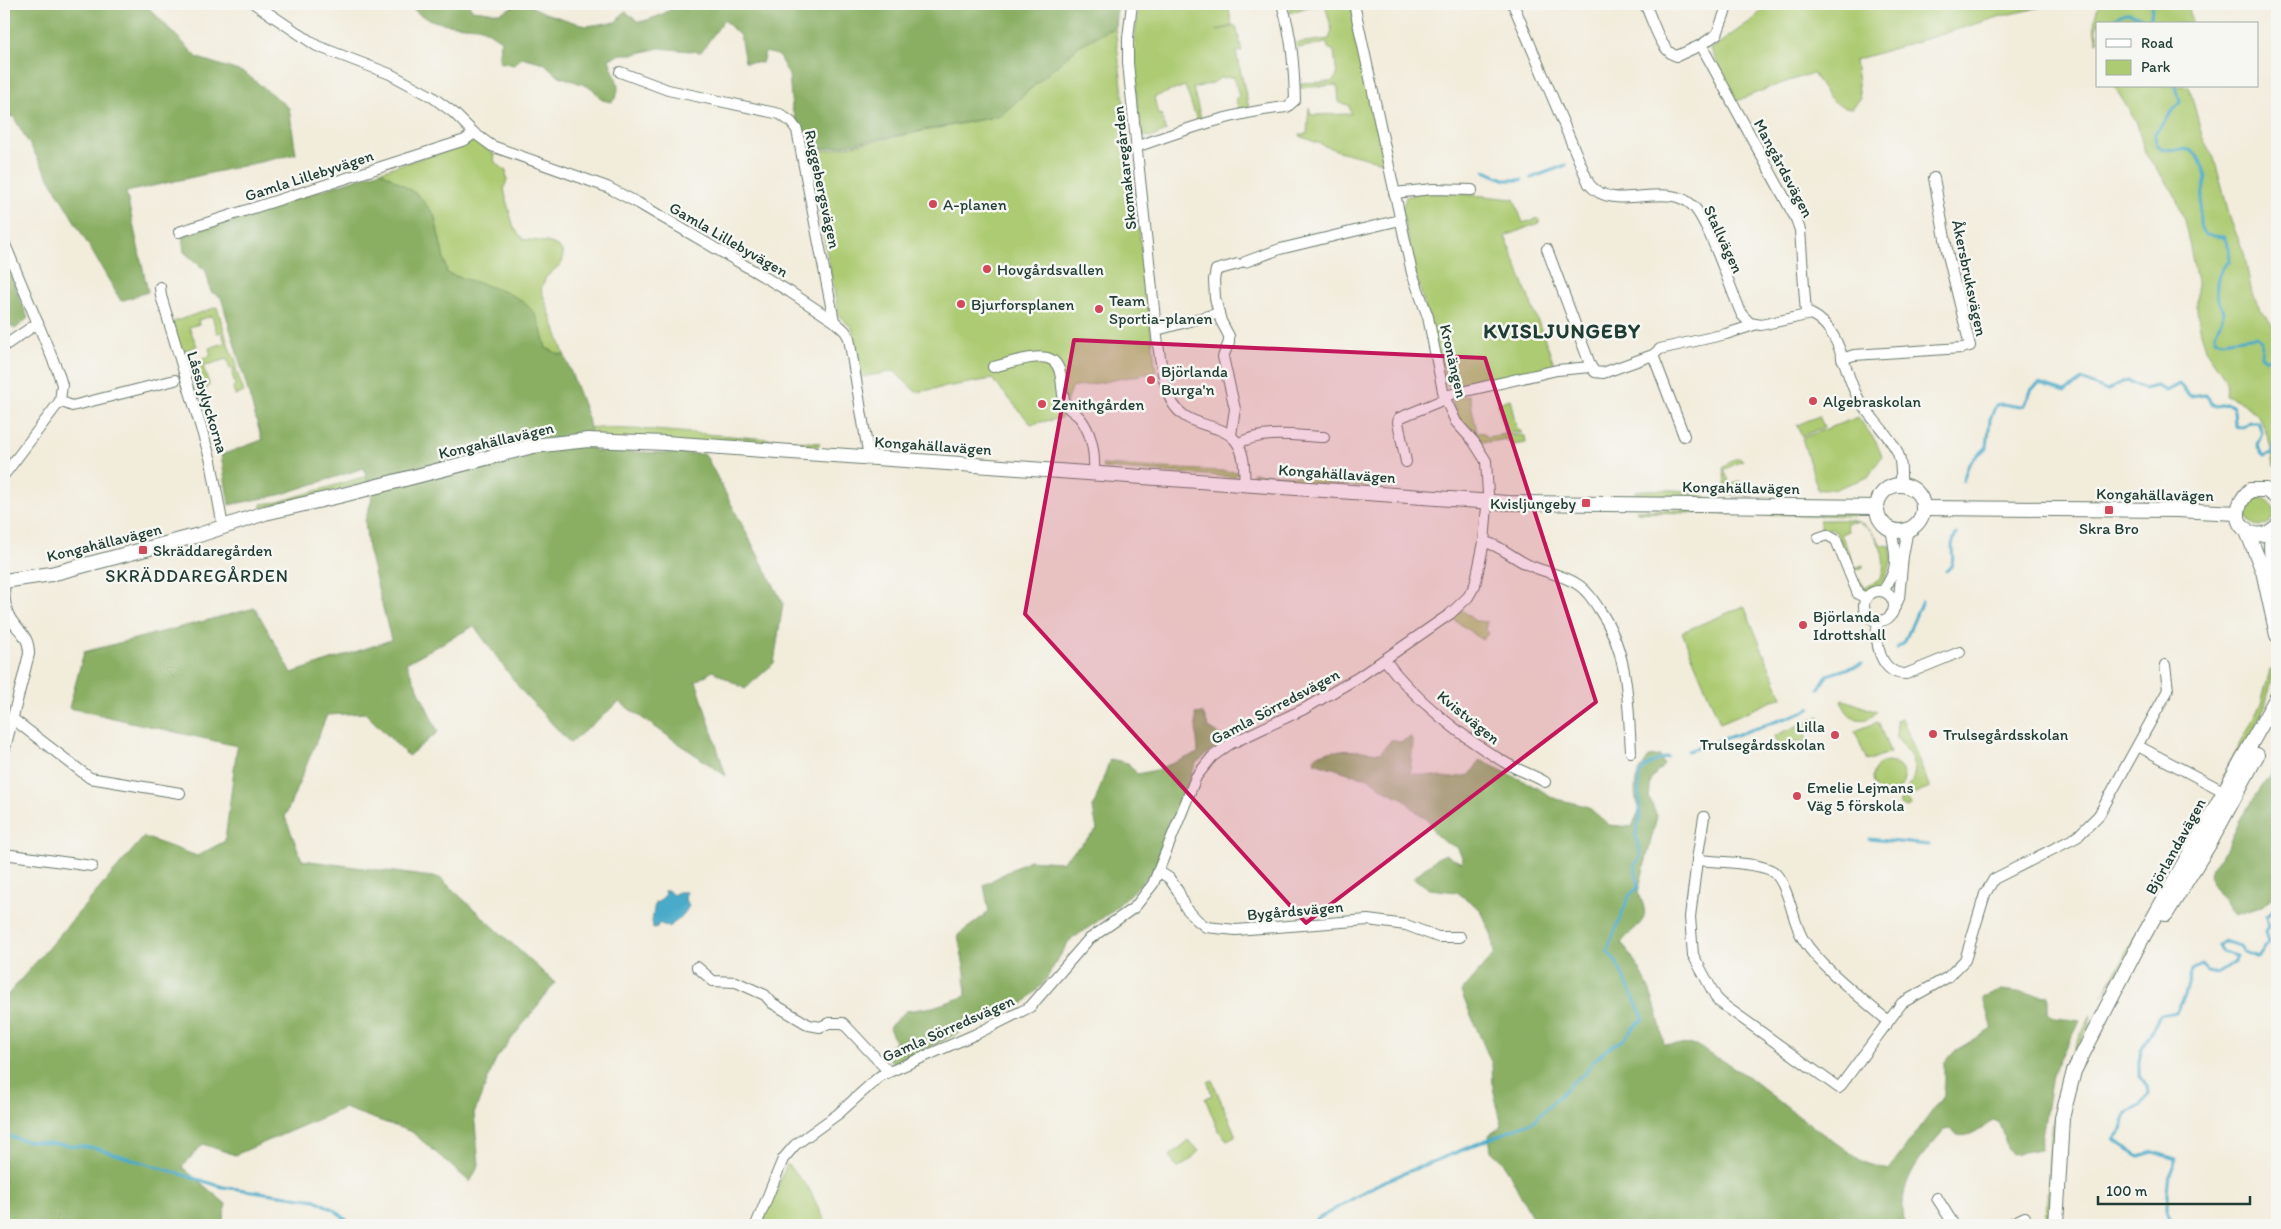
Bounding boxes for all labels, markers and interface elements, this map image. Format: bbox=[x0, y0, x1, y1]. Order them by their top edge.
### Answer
legend bbox=[2096, 22, 2258, 88]
text: Road bbox=[2141, 34, 2174, 52]
text: Park bbox=[2141, 58, 2171, 76]
street label: Skomakaregården bbox=[1108, 105, 1140, 231]
street label: Mangårdsvägen bbox=[1750, 116, 1818, 221]
street label: Ruggebergsvägen bbox=[801, 128, 844, 250]
street label: Gamla Lillebyvägen bbox=[242, 146, 376, 205]
place label: A-planen bbox=[943, 195, 1007, 214]
street label: Gamla Lillebyvägen bbox=[666, 198, 792, 281]
marker: A-planen bbox=[927, 198, 939, 210]
street label: Stallvägen bbox=[1700, 202, 1748, 276]
street label: Åkersbruksvägen bbox=[1948, 218, 1991, 338]
place label: Hovgårdsvallen bbox=[997, 260, 1104, 279]
marker: Hovgårdsvallen bbox=[981, 263, 993, 275]
place label: Team Sportia-planen bbox=[1109, 291, 1213, 328]
place label: Bjurforsplanen bbox=[971, 295, 1074, 314]
marker: Bjurforsplanen bbox=[955, 298, 967, 310]
marker: Team Sportia-planen bbox=[1093, 303, 1105, 315]
district label: KVISLJUNGEBY bbox=[1483, 318, 1641, 343]
street label: Kronängen bbox=[1436, 322, 1471, 400]
street label: Låssbylyckorna bbox=[183, 349, 232, 456]
place label: Björlanda Burga'n bbox=[1161, 362, 1228, 399]
marker: Björlanda Burga'n bbox=[1145, 374, 1157, 386]
place label: Algebraskolan bbox=[1823, 392, 1922, 411]
place label: Zenithgården bbox=[1052, 395, 1144, 414]
marker: Algebraskolan bbox=[1807, 395, 1819, 407]
marker: Zenithgården bbox=[1036, 398, 1048, 410]
street label: Kongahällavägen bbox=[437, 418, 556, 463]
street label: Kongahällavägen bbox=[874, 432, 993, 459]
street label: Kongahällavägen bbox=[1278, 460, 1397, 487]
street label: Kongahällavägen bbox=[1682, 477, 1800, 498]
street label: Kongahällavägen bbox=[2096, 484, 2214, 505]
place label: Kvisljungeby bbox=[1490, 494, 1576, 513]
marker: Kvisljungeby bbox=[1580, 497, 1592, 509]
marker: Skra Bro bbox=[2103, 504, 2115, 516]
street label: Kongahällavägen bbox=[45, 519, 164, 566]
place label: Skra Bro bbox=[2079, 519, 2139, 538]
place label: Skräddaregården bbox=[153, 541, 272, 560]
marker: Skräddaregården bbox=[137, 544, 149, 556]
district label: SKRÄDDAREGÅRDEN bbox=[105, 565, 289, 587]
place label: Björlanda Idrottshall bbox=[1813, 607, 1887, 644]
marker: Björlanda Idrottshall bbox=[1797, 619, 1809, 631]
street label: Gamla Sörredsvägen bbox=[1208, 665, 1343, 748]
street label: Kvistvägen bbox=[1434, 686, 1504, 748]
place label: Lilla Trulsegårdsskolan bbox=[1700, 717, 1825, 754]
place label: Trulsegårdsskolan bbox=[1943, 725, 2069, 744]
marker: Trulsegårdsskolan bbox=[1927, 728, 1939, 740]
marker: Lilla Trulsegårdsskolan bbox=[1829, 729, 1841, 741]
place label: Emelie Lejmans Väg 5 förskola bbox=[1807, 778, 1914, 815]
marker: Emelie Lejmans Väg 5 förskola bbox=[1791, 790, 1803, 802]
street label: Björlandavägen bbox=[2141, 794, 2210, 898]
street label: Bygårdsvägen bbox=[1246, 897, 1344, 924]
street label: Gamla Sörredsvägen bbox=[879, 991, 1017, 1066]
scale bar bbox=[2098, 1174, 2251, 1206]
text: 100 m bbox=[2106, 1182, 2148, 1200]

